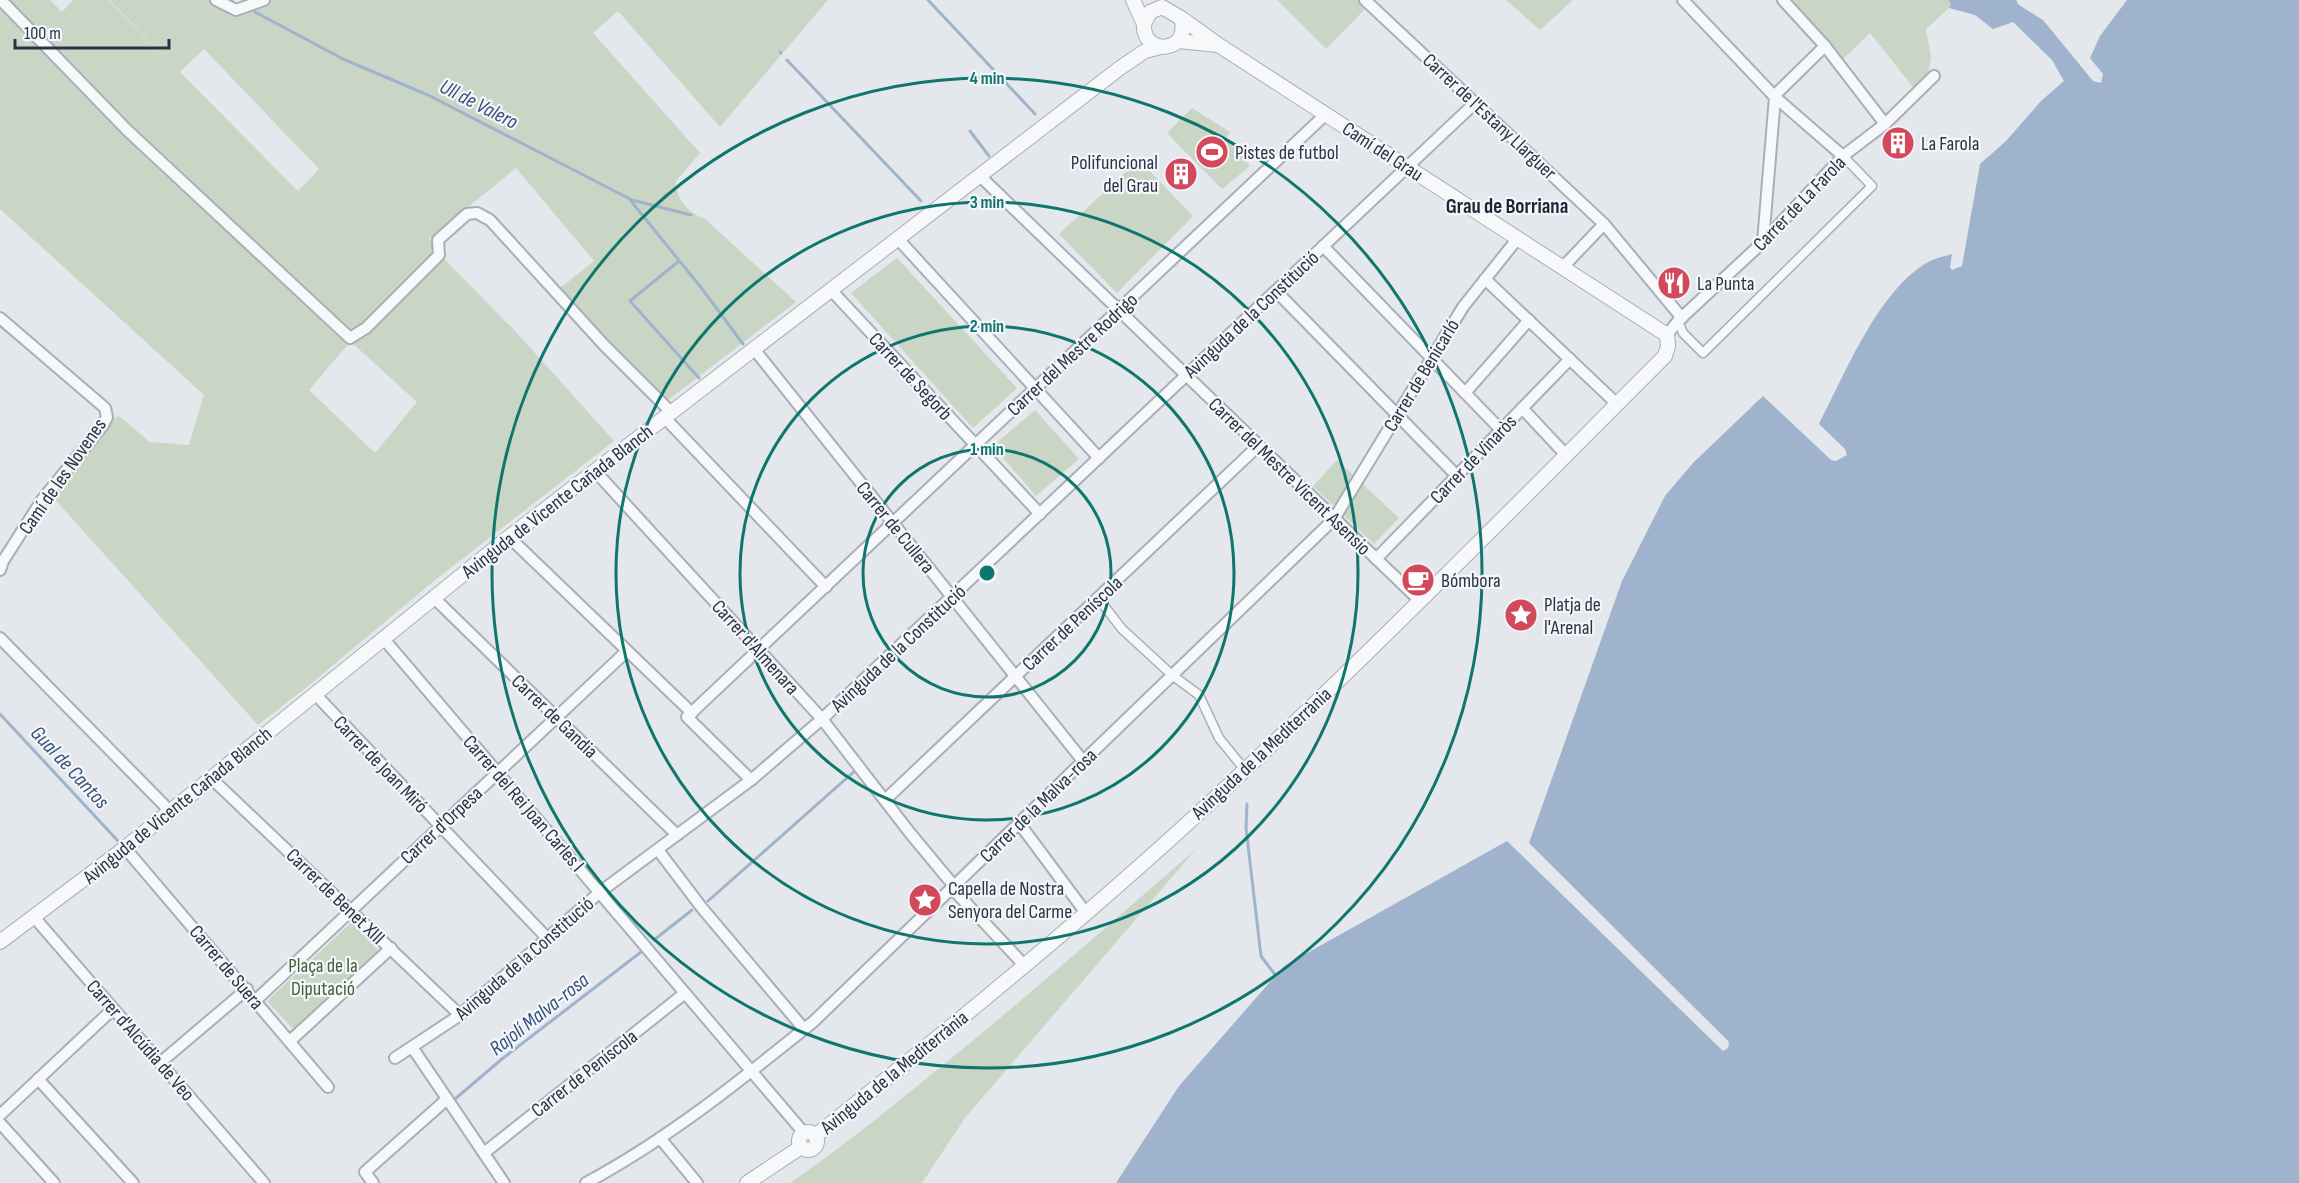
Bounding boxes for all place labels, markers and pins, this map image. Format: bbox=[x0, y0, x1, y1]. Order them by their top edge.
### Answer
building icon: La Farola bbox=[1880, 125, 1916, 161]
place label: La Farola bbox=[1921, 132, 1979, 156]
sports icon: Pistes de futbol bbox=[1194, 134, 1230, 170]
place label: Pistes de futbol bbox=[1235, 141, 1339, 165]
place label: Polifuncional del Grau bbox=[1071, 151, 1158, 198]
building icon: Polifuncional del Grau bbox=[1163, 156, 1199, 192]
restaurant icon: La Punta bbox=[1656, 265, 1692, 301]
place label: La Punta bbox=[1697, 272, 1754, 296]
cafe icon: Bómbora bbox=[1400, 562, 1436, 598]
centre of rings bbox=[977, 563, 997, 583]
place label: Bómbora bbox=[1441, 569, 1501, 593]
place label: Platja de l'Arenal bbox=[1544, 593, 1601, 640]
place icon: Platja de l'Arenal bbox=[1503, 597, 1539, 633]
place label: Capella de Nostra Senyora del Carme bbox=[948, 877, 1072, 924]
place icon: Capella de Nostra Senyora del Carme bbox=[907, 882, 943, 918]

